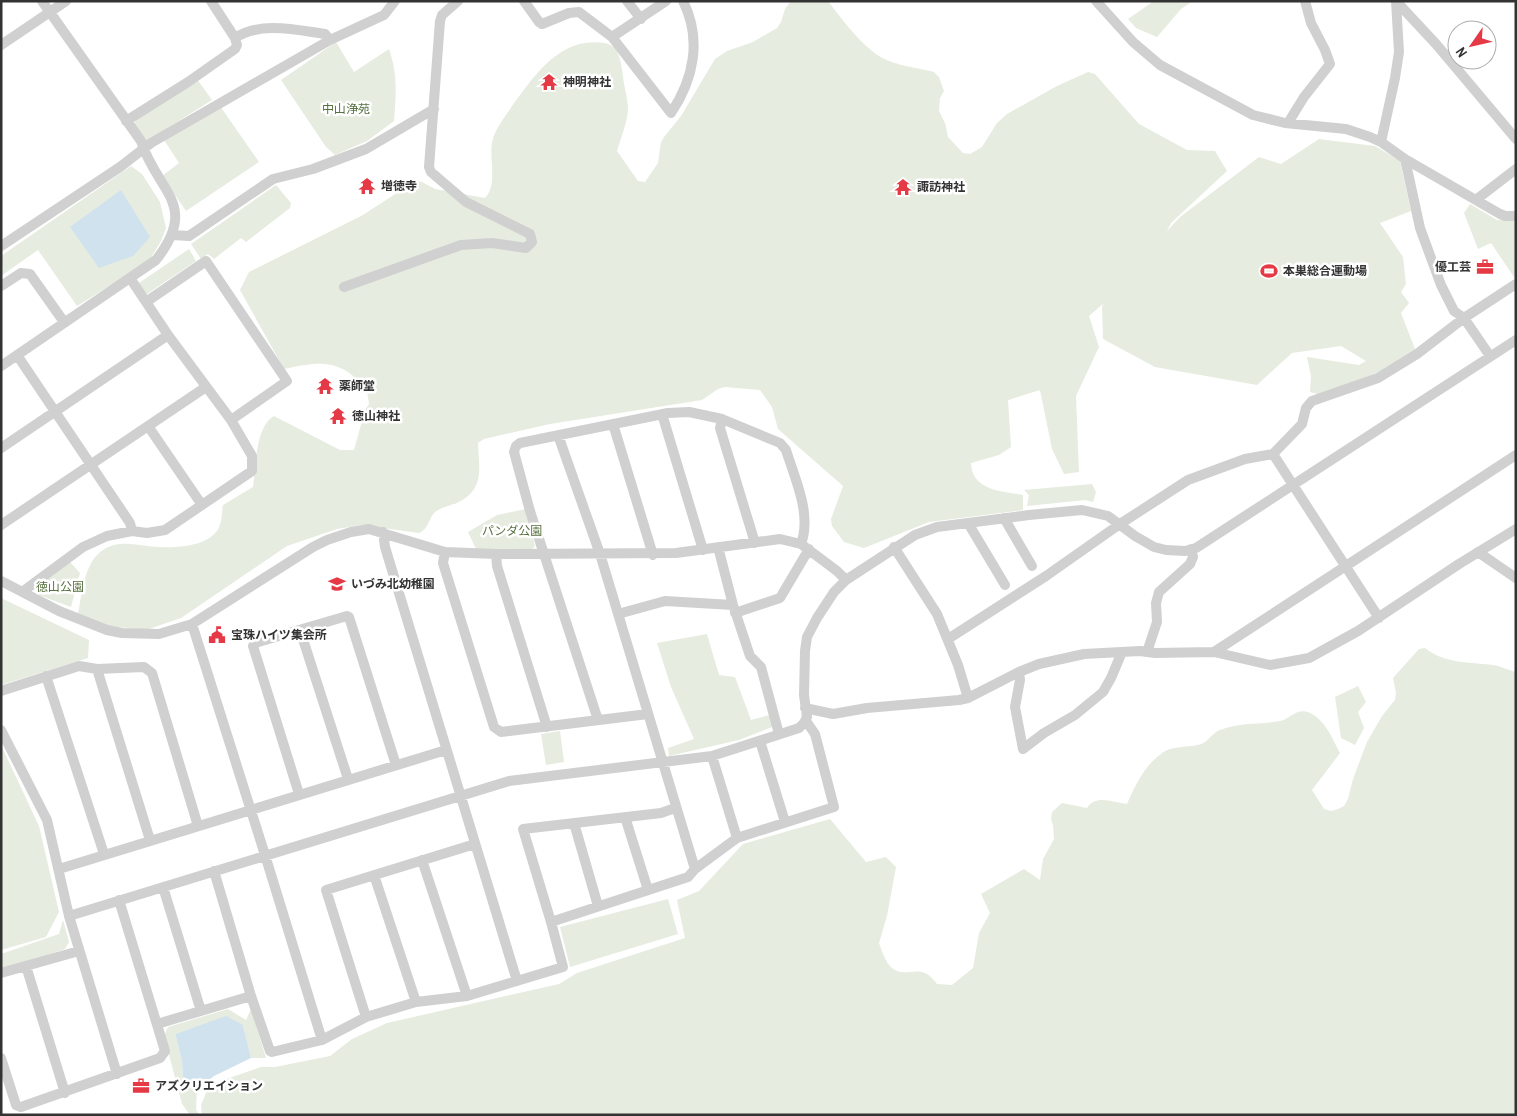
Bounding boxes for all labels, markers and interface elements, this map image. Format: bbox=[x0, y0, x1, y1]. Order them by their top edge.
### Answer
north arrow bbox=[1447, 20, 1497, 70]
text: N bbox=[1451, 44, 1471, 61]
temple icon: 神明神社 bbox=[539, 72, 559, 92]
place label: 神明神社 bbox=[563, 74, 611, 90]
park label: 中山浄苑 bbox=[322, 101, 370, 117]
temple icon: 増徳寺 bbox=[357, 176, 377, 196]
temple icon: 諏訪神社 bbox=[893, 177, 913, 197]
place label: 増徳寺 bbox=[381, 178, 417, 194]
place label: 諏訪神社 bbox=[917, 179, 965, 195]
office icon: 優工芸 bbox=[1475, 257, 1495, 277]
place label: 優工芸 bbox=[1435, 259, 1471, 275]
sports icon: 本巣総合運動場 bbox=[1259, 261, 1279, 281]
place label: 本巣総合運動場 bbox=[1283, 263, 1367, 279]
temple icon: 薬師堂 bbox=[315, 376, 335, 396]
place label: 薬師堂 bbox=[339, 378, 375, 394]
temple icon: 徳山神社 bbox=[328, 406, 348, 426]
place label: 徳山神社 bbox=[352, 408, 400, 424]
park label: パンダ公園 bbox=[482, 523, 542, 539]
school or university icon: いづみ北幼稚園 bbox=[327, 574, 347, 594]
place label: いづみ北幼稚園 bbox=[351, 576, 435, 592]
park label: 徳山公園 bbox=[36, 579, 84, 595]
public building icon: 宝珠ハイツ集会所 bbox=[207, 625, 227, 645]
place label: 宝珠ハイツ集会所 bbox=[231, 627, 327, 643]
office icon: アズクリエイション bbox=[131, 1076, 151, 1096]
place label: アズクリエイション bbox=[155, 1078, 263, 1094]

